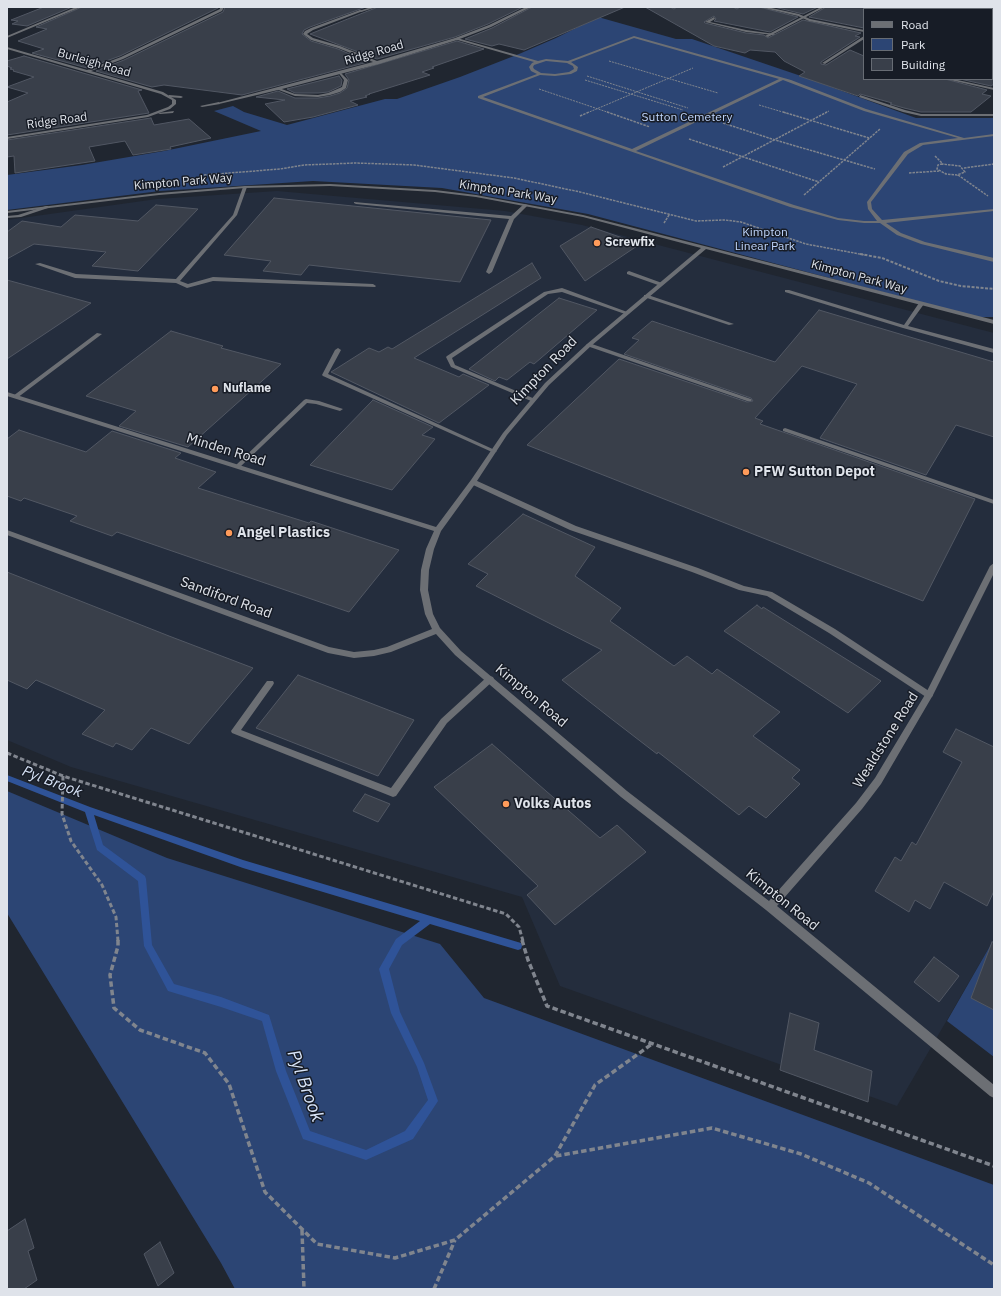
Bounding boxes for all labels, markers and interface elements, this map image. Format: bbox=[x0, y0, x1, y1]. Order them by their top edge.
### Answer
legend bbox=[863, 8, 993, 80]
text: Road bbox=[901, 17, 929, 32]
text: Park bbox=[901, 37, 925, 52]
street label: Ridge Road bbox=[343, 38, 405, 68]
street label: Burleigh Road bbox=[56, 46, 132, 80]
text: Building bbox=[901, 57, 945, 72]
street label: Ridge Road bbox=[26, 110, 88, 132]
park label: Sutton Cemetery bbox=[642, 111, 732, 125]
street label: Kimpton Park Way bbox=[133, 171, 233, 193]
street label: Kimpton Park Way bbox=[458, 177, 558, 207]
park label: Kimpton Linear Park bbox=[735, 226, 795, 254]
place label: Screwfix bbox=[605, 236, 655, 250]
marker: Screwfix bbox=[592, 238, 602, 248]
street label: Kimpton Park Way bbox=[810, 257, 908, 297]
street label: Kimpton Road bbox=[507, 333, 581, 409]
place label: Nuflame bbox=[223, 382, 271, 396]
marker: Nuflame bbox=[210, 384, 220, 394]
street label: Minden Road bbox=[184, 430, 268, 470]
place label: PFW Sutton Depot bbox=[754, 464, 875, 480]
marker: PFW Sutton Depot bbox=[741, 467, 751, 477]
place label: Angel Plastics bbox=[237, 525, 330, 541]
marker: Angel Plastics bbox=[224, 528, 234, 538]
street label: Sandiford Road bbox=[178, 574, 274, 622]
street label: Kimpton Road bbox=[492, 661, 570, 731]
street label: Wealdstone Road bbox=[850, 689, 922, 791]
water label: Pyl Brook bbox=[20, 762, 84, 802]
place label: Volks Autos bbox=[514, 796, 591, 812]
marker: Volks Autos bbox=[501, 799, 511, 809]
street label: Kimpton Road bbox=[742, 866, 822, 934]
water label: Pyl Brook bbox=[282, 1047, 328, 1125]

